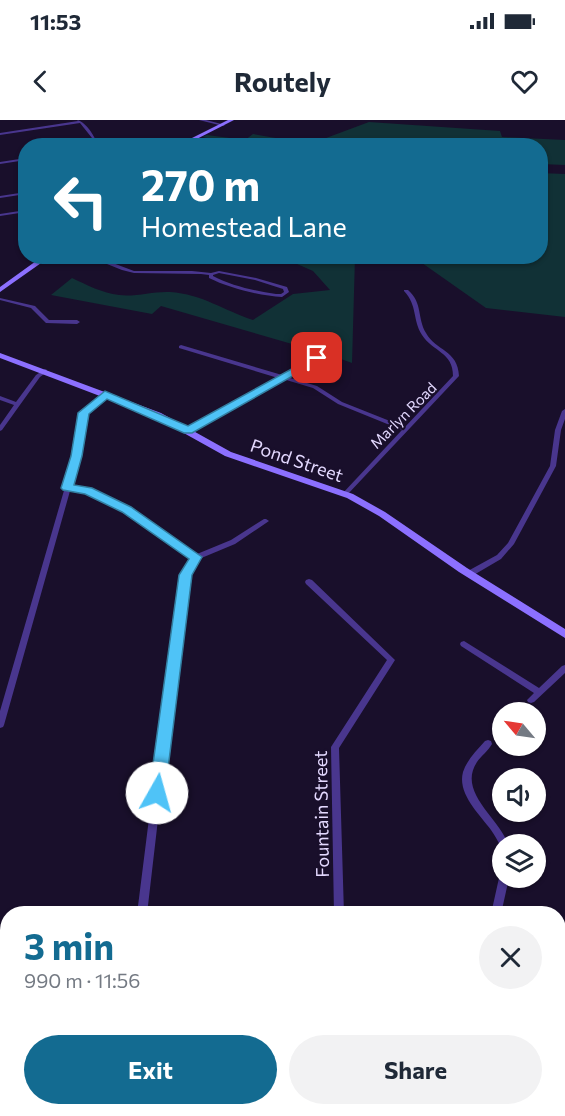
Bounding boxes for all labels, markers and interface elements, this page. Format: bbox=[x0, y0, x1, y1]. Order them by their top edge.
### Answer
text: 11:53 bbox=[30, 8, 81, 35]
icon: back bbox=[24, 65, 57, 98]
text: Routely bbox=[234, 65, 331, 98]
icon: heart bbox=[508, 65, 541, 98]
text: 270 m bbox=[141, 158, 260, 210]
icon: left bbox=[42, 162, 120, 240]
text: Homestead Lane bbox=[141, 210, 347, 243]
pin bbox=[291, 332, 342, 383]
icon: arrive bbox=[300, 341, 333, 374]
street label: Marlyn Road bbox=[366, 378, 440, 452]
street label: Pond Street bbox=[248, 434, 346, 486]
north arrow bbox=[492, 702, 546, 756]
map controls bbox=[492, 702, 546, 888]
street label: Fountain Street bbox=[309, 750, 333, 878]
position arrow bbox=[125, 761, 189, 825]
button: sound bbox=[492, 768, 546, 822]
button: layers bbox=[492, 834, 546, 888]
text: 3 min bbox=[24, 923, 114, 967]
button: close bbox=[479, 926, 542, 989]
text: 990 m · 11:56 bbox=[24, 968, 140, 992]
button: Exit bbox=[24, 1035, 277, 1104]
button: Share bbox=[289, 1035, 542, 1104]

